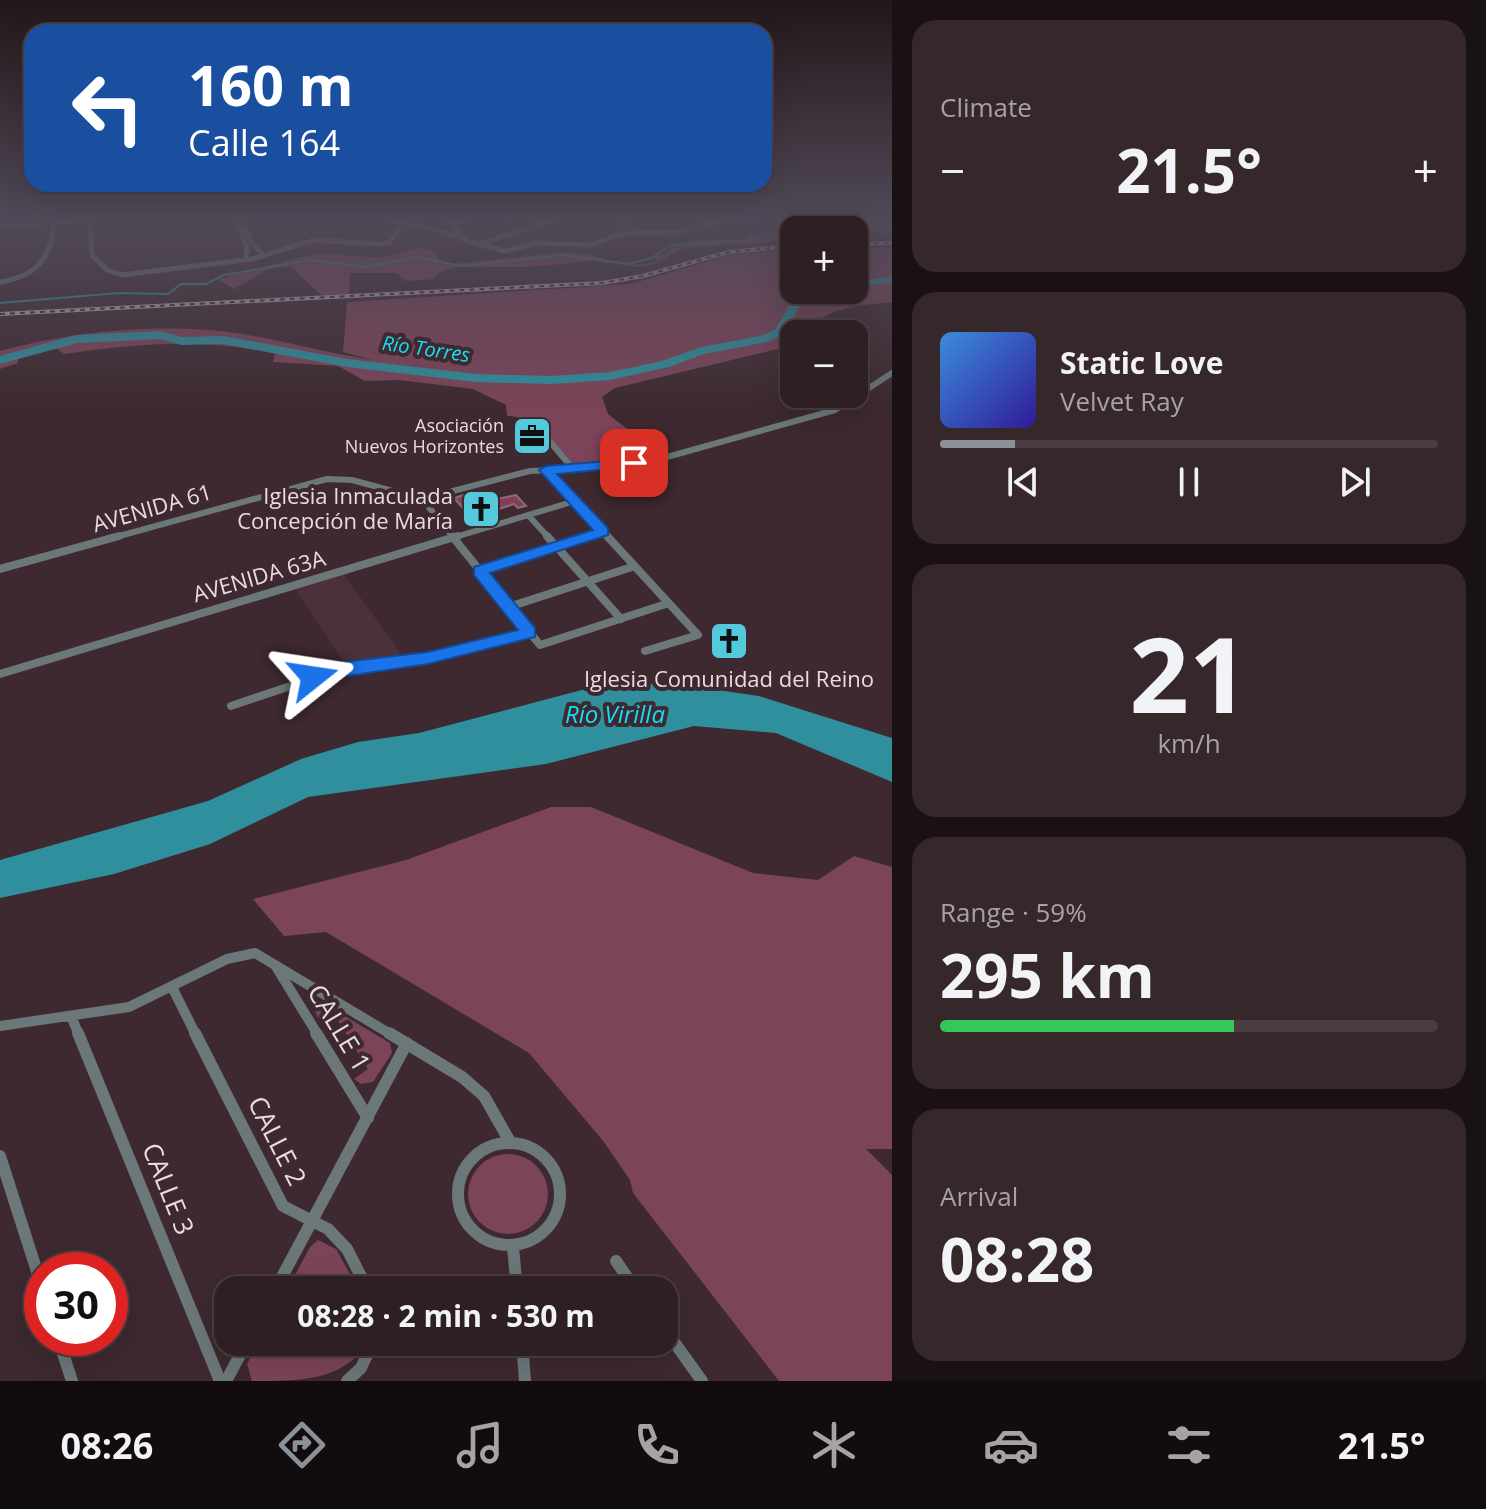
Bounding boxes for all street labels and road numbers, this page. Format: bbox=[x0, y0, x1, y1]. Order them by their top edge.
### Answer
street label: AVENIDA 61 bbox=[89, 476, 215, 538]
street label: AVENIDA 63A bbox=[189, 542, 329, 608]
street label: CALLE 1 bbox=[300, 977, 380, 1078]
street label: CALLE 2 bbox=[240, 1090, 316, 1192]
street label: CALLE 3 bbox=[134, 1137, 204, 1240]

